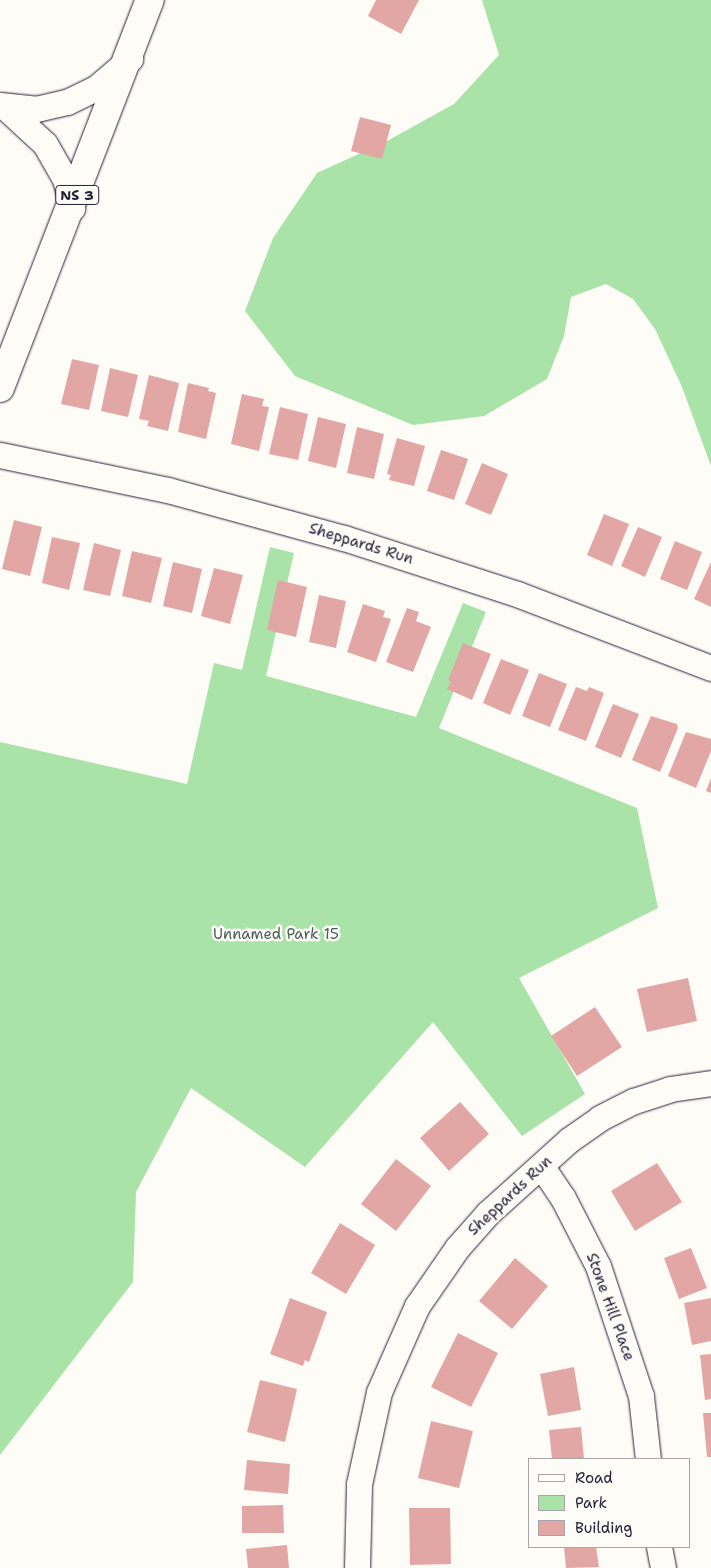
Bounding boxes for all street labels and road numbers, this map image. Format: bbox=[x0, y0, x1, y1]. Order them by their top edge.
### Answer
road number: NS 3 bbox=[54, 184, 100, 206]
street label: Sheppards Run bbox=[307, 520, 415, 568]
street label: Sheppards Run bbox=[464, 1153, 556, 1239]
street label: Stone Hill Place bbox=[582, 1251, 638, 1363]

